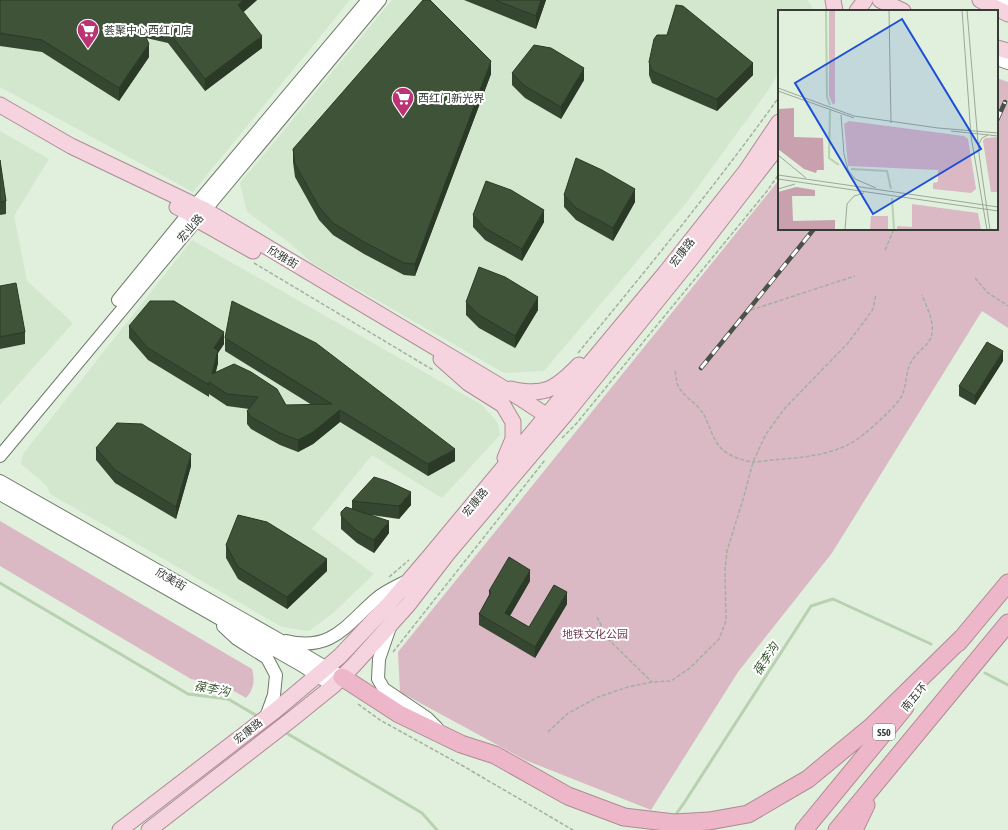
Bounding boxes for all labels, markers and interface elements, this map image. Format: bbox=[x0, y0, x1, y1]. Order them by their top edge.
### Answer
inset map bbox=[778, 10, 998, 230]
supermarket icon: 荟聚中心西红门店 bbox=[75, 17, 101, 50]
place label: 荟聚中心西红门店 bbox=[104, 24, 192, 36]
supermarket icon: 西红门新光界 bbox=[390, 85, 416, 118]
place label: 西红门新光界 bbox=[418, 92, 485, 104]
street label: 宏业路 bbox=[175, 212, 205, 244]
street label: 宏康路 bbox=[667, 235, 697, 269]
street label: 欣雅街 bbox=[266, 243, 300, 271]
street label: 宏康路 bbox=[460, 486, 490, 518]
street label: 欣美街 bbox=[154, 566, 188, 592]
park label: 地铁文化公园 bbox=[562, 628, 628, 640]
water label: 葆李沟 bbox=[750, 638, 783, 678]
water label: 葆李沟 bbox=[193, 679, 233, 700]
street label: 南五环 bbox=[899, 681, 929, 713]
street label: 宏康路 bbox=[231, 716, 265, 746]
road number: S50 bbox=[873, 724, 895, 740]

